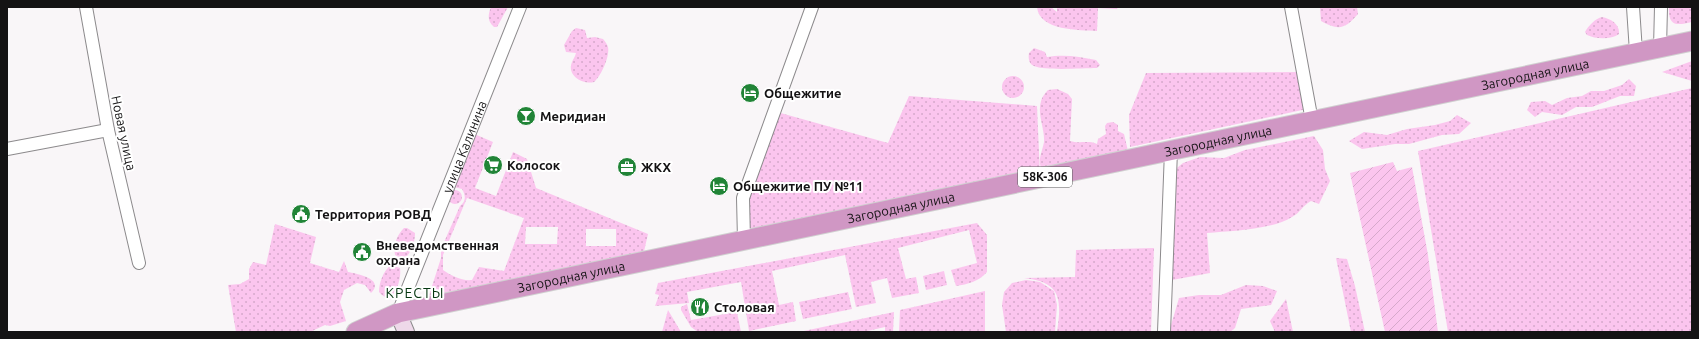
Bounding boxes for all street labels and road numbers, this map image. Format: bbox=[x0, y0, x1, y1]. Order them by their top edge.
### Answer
street label: Загородная улица bbox=[1480, 56, 1590, 92]
street label: Новая улица bbox=[109, 94, 139, 172]
street label: улица Калинина bbox=[440, 99, 489, 195]
street label: Загородная улица bbox=[1163, 123, 1273, 159]
road number: 58К-306 bbox=[1018, 167, 1072, 187]
street label: Загородная улица bbox=[846, 189, 956, 225]
street label: Загородная улица bbox=[516, 258, 626, 295]

